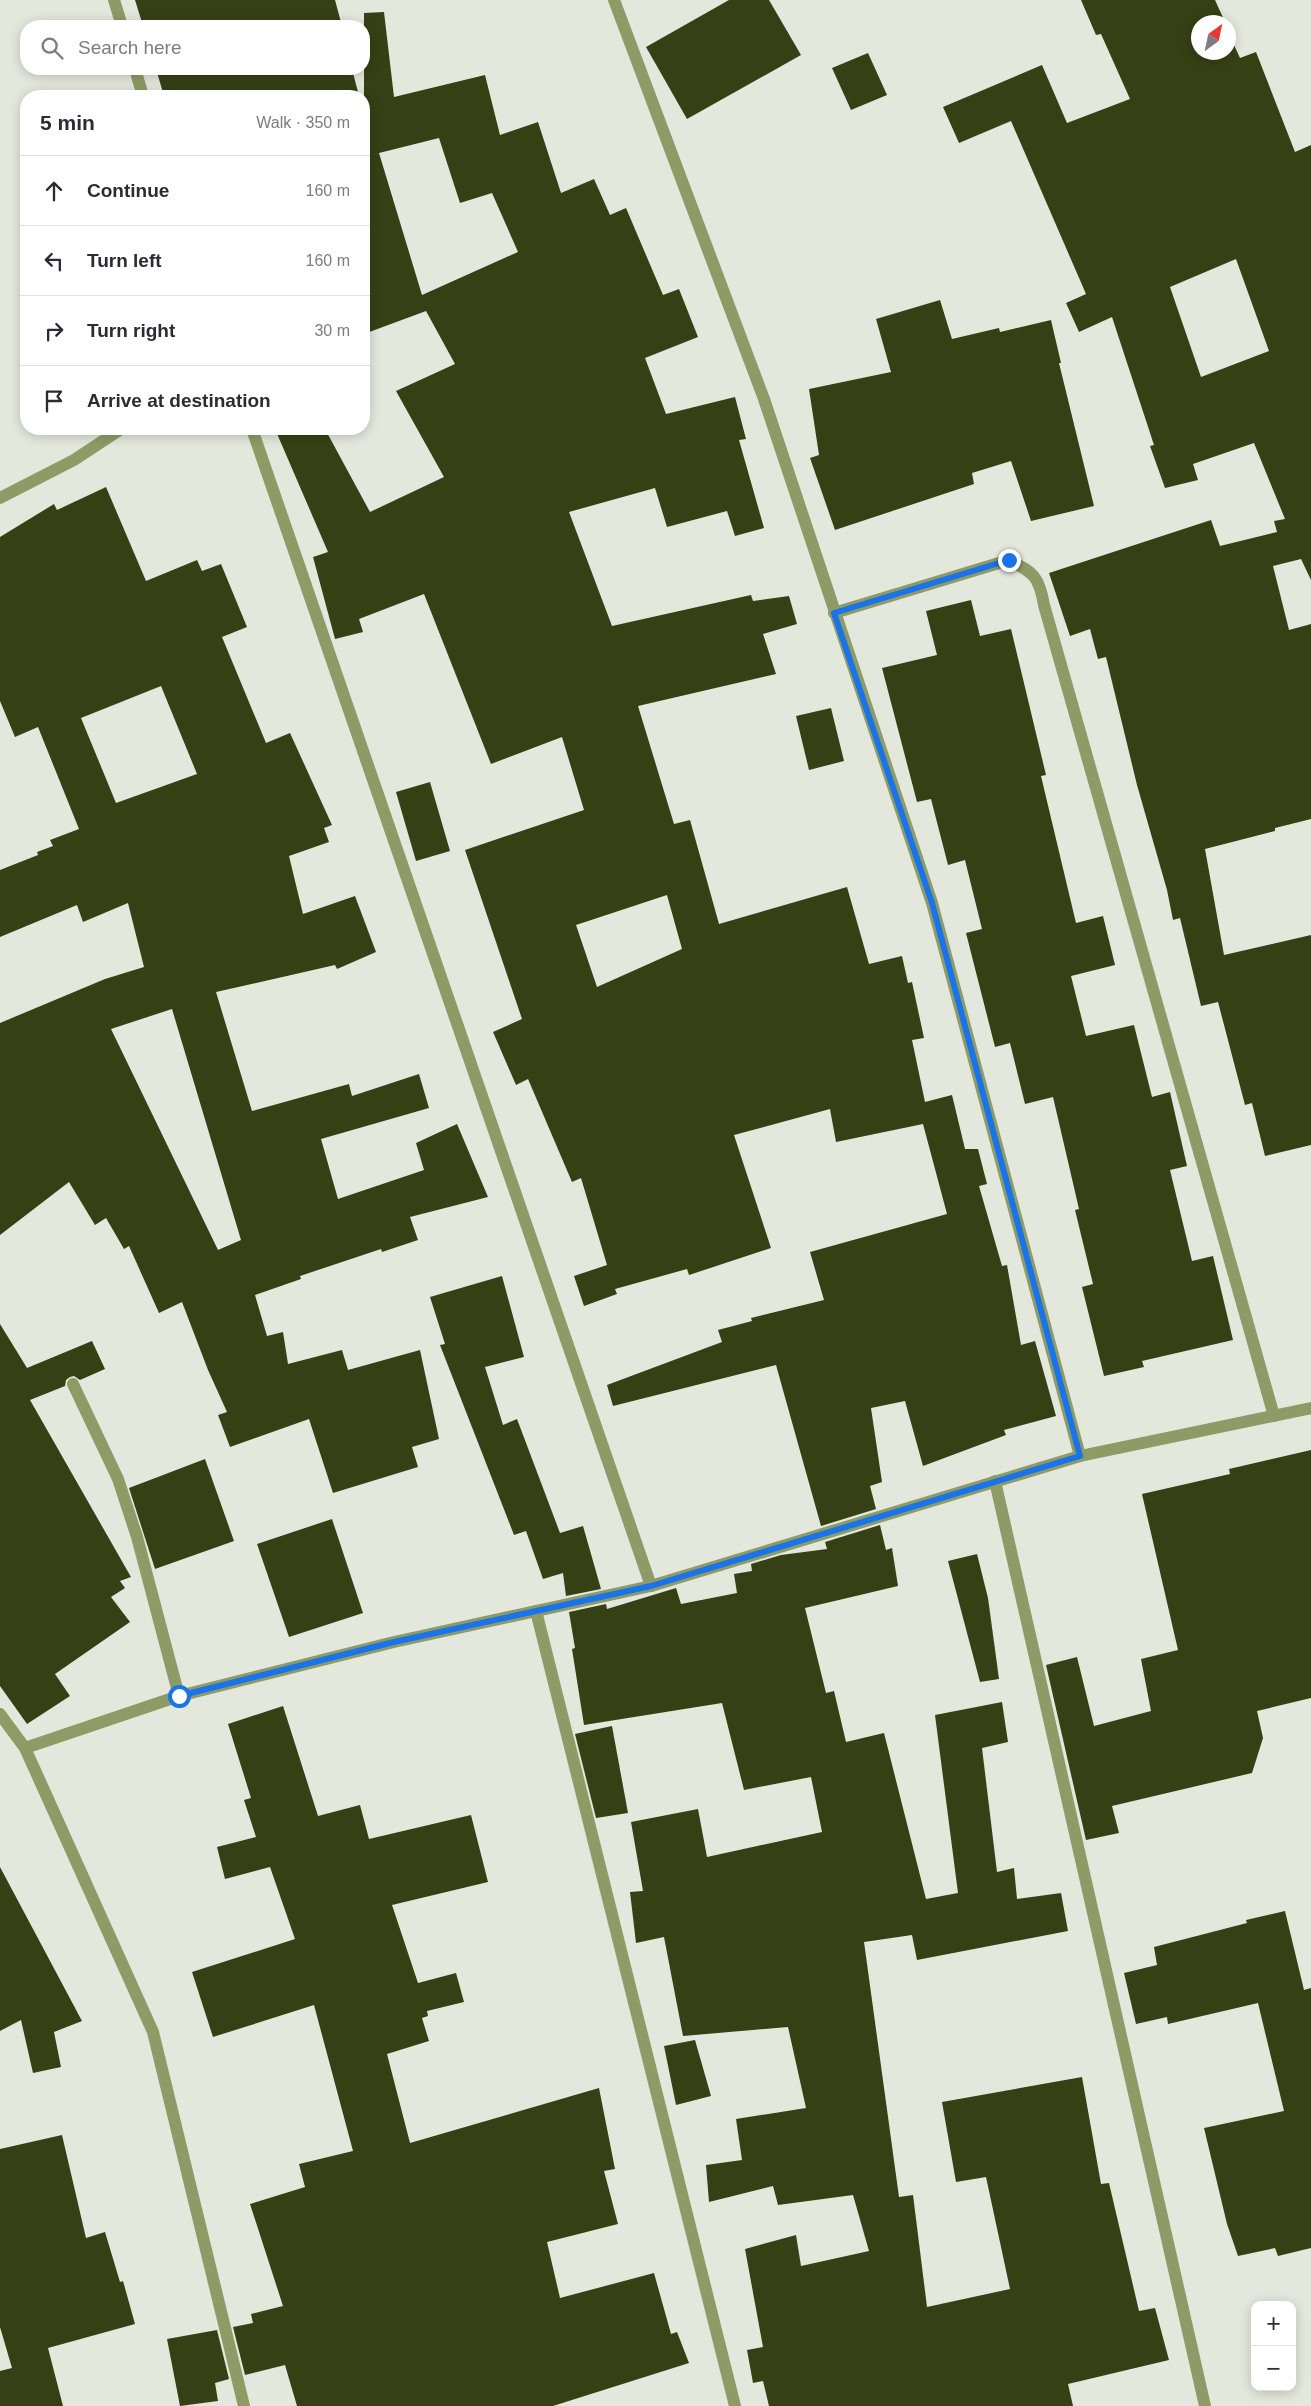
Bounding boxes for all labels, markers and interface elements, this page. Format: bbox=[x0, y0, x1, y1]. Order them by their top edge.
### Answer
north arrow bbox=[1191, 15, 1236, 60]
search box bbox=[20, 20, 370, 75]
icon: search bbox=[38, 34, 66, 62]
text: Search here bbox=[78, 37, 182, 58]
text: 5 min bbox=[40, 111, 95, 134]
text: Walk · 350 m bbox=[256, 114, 350, 131]
icon: ahead bbox=[40, 177, 68, 205]
text: Continue bbox=[87, 180, 169, 201]
text: 160 m bbox=[306, 182, 350, 199]
icon: left bbox=[40, 247, 68, 275]
text: Turn left bbox=[87, 250, 162, 271]
text: 160 m bbox=[306, 252, 350, 269]
icon: right bbox=[40, 317, 68, 345]
text: Turn right bbox=[87, 320, 175, 341]
text: 30 m bbox=[314, 322, 350, 339]
icon: arrive bbox=[40, 387, 68, 415]
text: Arrive at destination bbox=[87, 390, 271, 411]
route end bbox=[998, 549, 1021, 572]
route start bbox=[168, 1685, 191, 1708]
map controls bbox=[1251, 2301, 1296, 2391]
button: + bbox=[1251, 2301, 1296, 2346]
button: − bbox=[1251, 2346, 1296, 2391]

